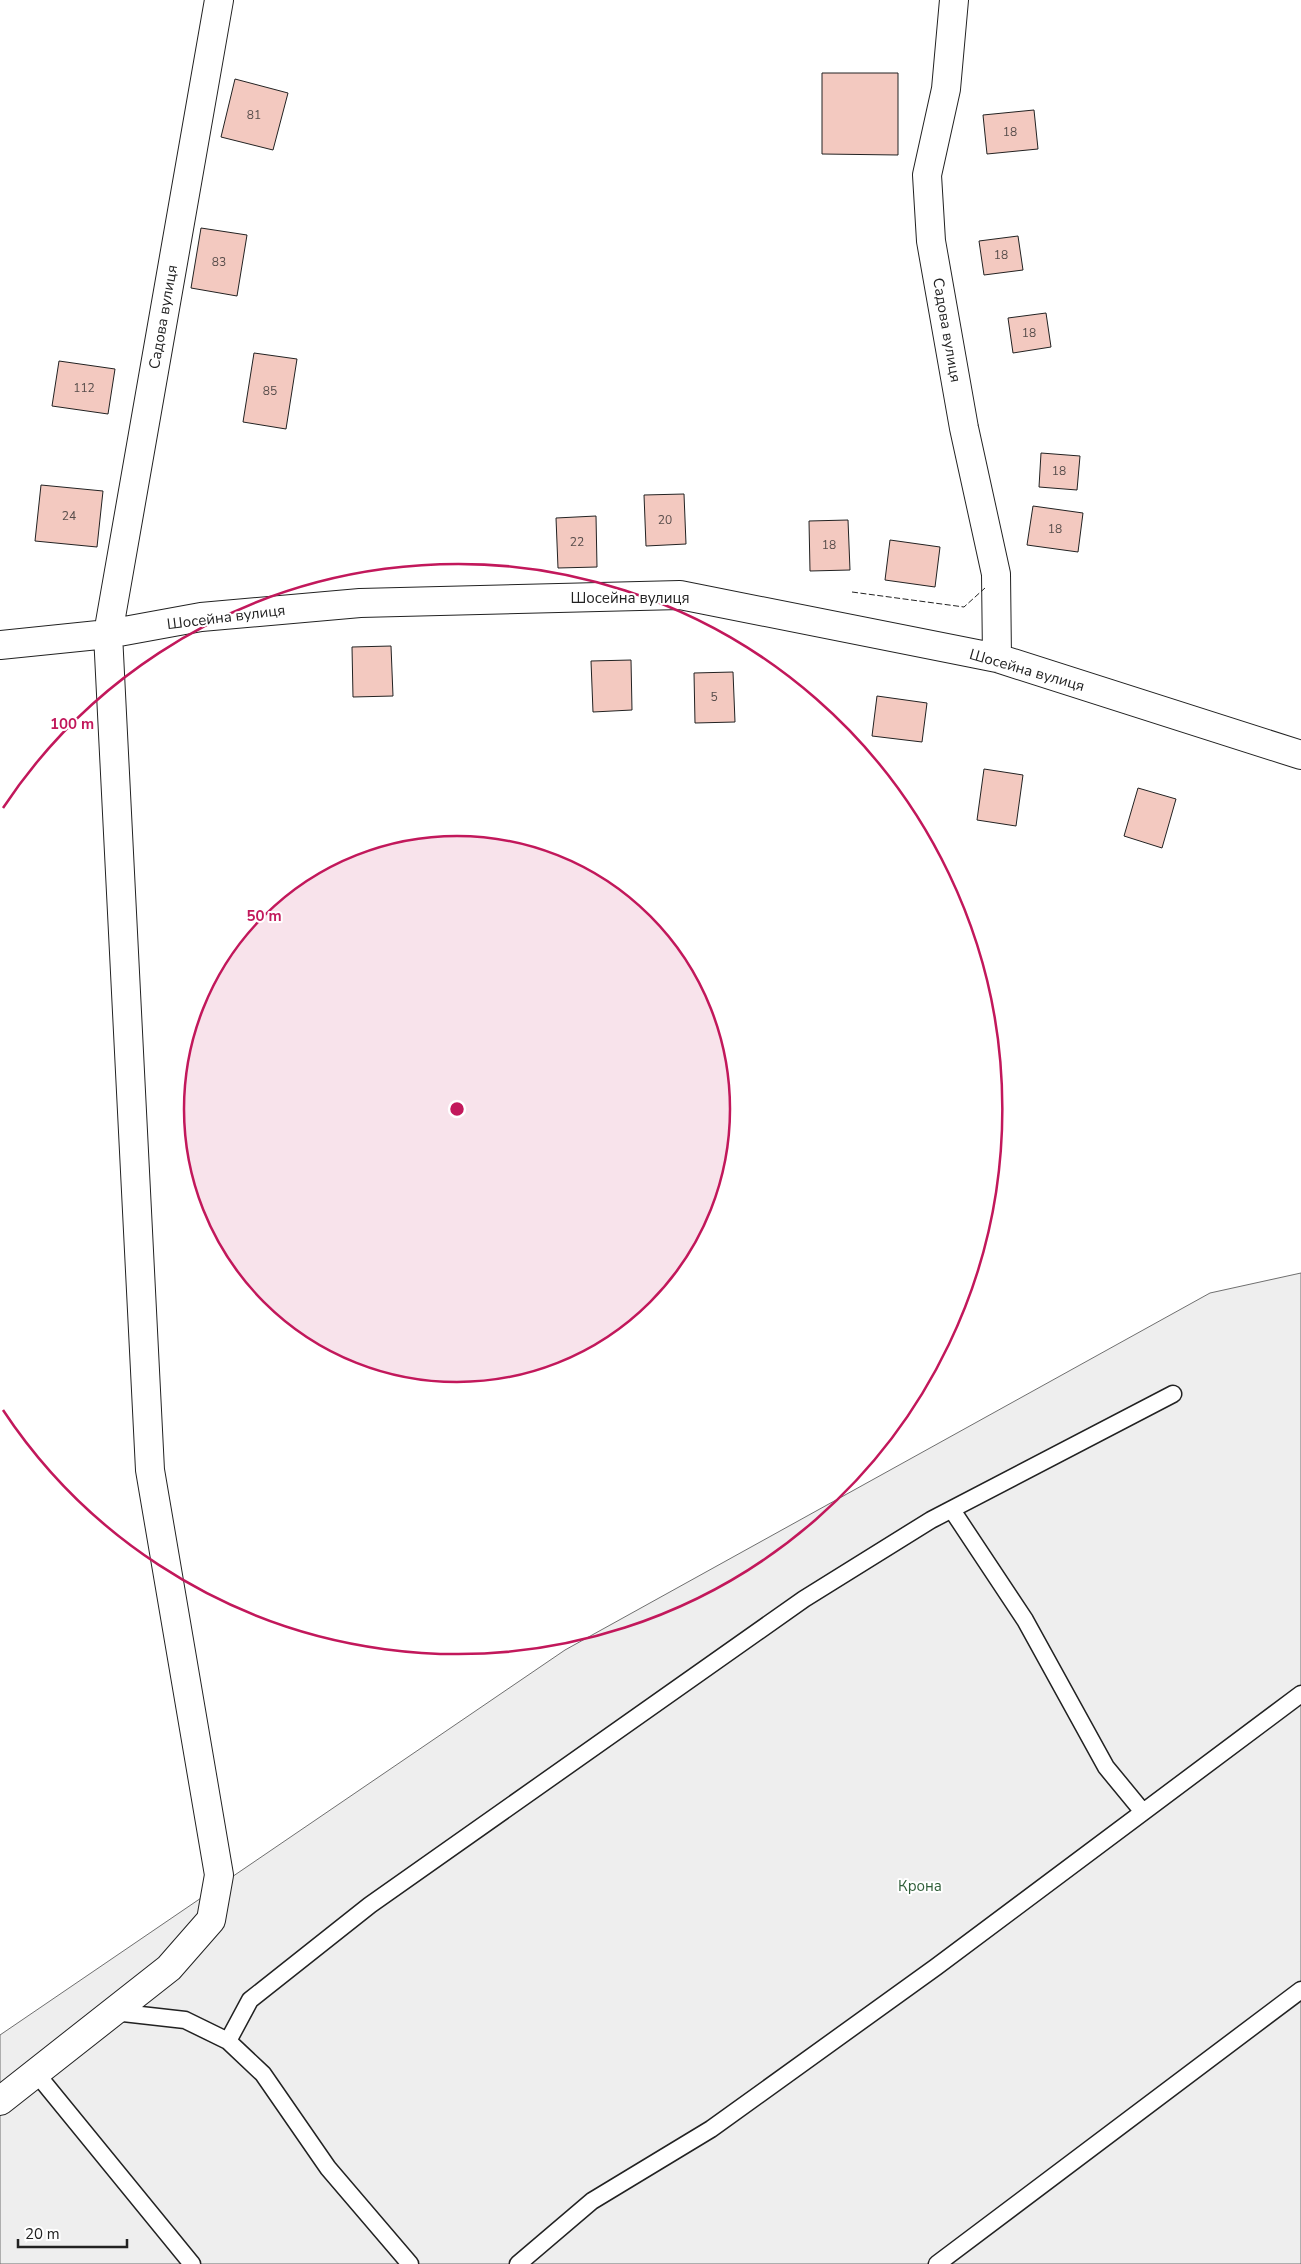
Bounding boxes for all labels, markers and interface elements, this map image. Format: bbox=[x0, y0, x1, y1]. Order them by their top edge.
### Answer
house number: 81 bbox=[247, 107, 261, 123]
house number: 18 bbox=[1003, 124, 1017, 140]
house number: 18 bbox=[994, 247, 1008, 263]
house number: 83 bbox=[212, 254, 226, 270]
street label: Садова вулиця bbox=[144, 263, 182, 371]
street label: Садова вулиця bbox=[928, 276, 966, 384]
house number: 18 bbox=[1022, 325, 1036, 341]
house number: 112 bbox=[73, 380, 95, 396]
house number: 85 bbox=[263, 383, 277, 399]
house number: 18 bbox=[1052, 463, 1066, 479]
house number: 24 bbox=[62, 508, 76, 524]
house number: 20 bbox=[658, 512, 672, 528]
house number: 18 bbox=[1048, 521, 1062, 537]
house number: 22 bbox=[570, 534, 584, 550]
house number: 18 bbox=[822, 537, 836, 553]
street label: Шосейна вулиця bbox=[570, 588, 690, 608]
street label: Шосейна вулиця bbox=[166, 600, 286, 634]
street label: Шосейна вулиця bbox=[967, 644, 1087, 696]
house number: 5 bbox=[710, 689, 718, 705]
text: 100 m bbox=[50, 714, 94, 734]
text: 50 m bbox=[246, 906, 282, 926]
centre of rings bbox=[448, 1100, 466, 1118]
park label: Крона bbox=[898, 1876, 942, 1896]
scale bar bbox=[18, 2216, 126, 2248]
text: 20 m bbox=[25, 2224, 60, 2244]

